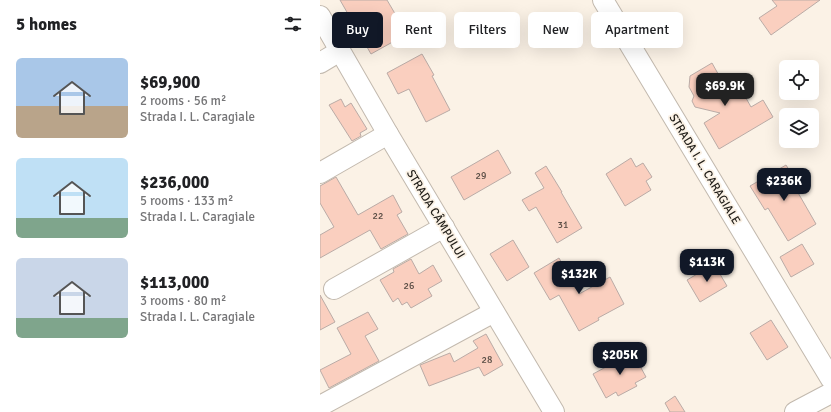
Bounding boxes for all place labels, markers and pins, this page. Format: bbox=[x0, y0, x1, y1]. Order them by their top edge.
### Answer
pin: $69.9K bbox=[692, 73, 758, 107]
pin: $236K bbox=[756, 168, 812, 202]
pin: $113K bbox=[679, 249, 735, 283]
pin: $132K bbox=[551, 261, 607, 295]
pin: $205K bbox=[592, 342, 648, 376]

